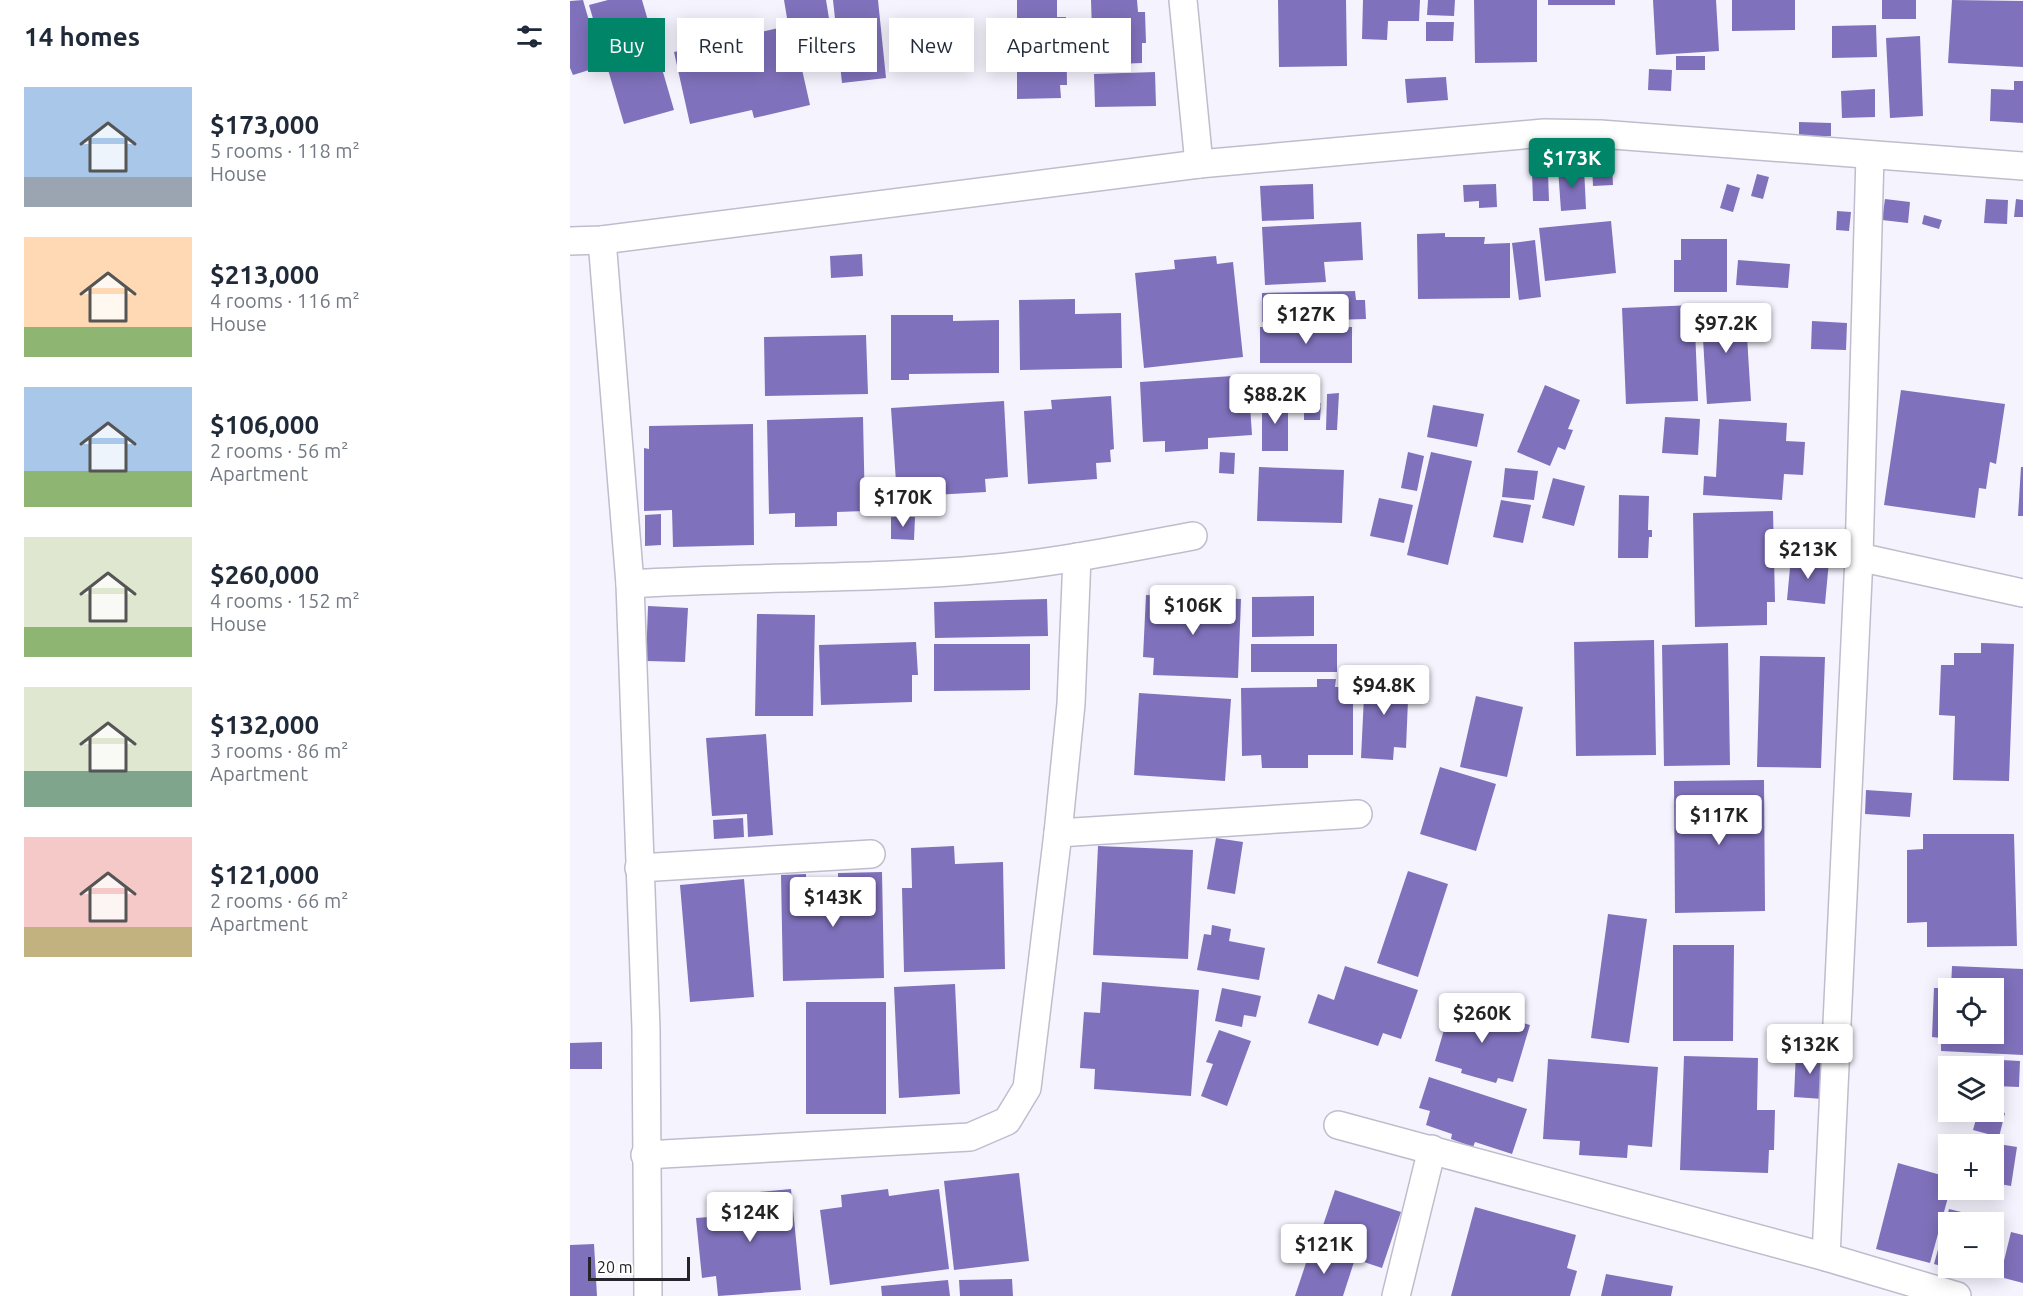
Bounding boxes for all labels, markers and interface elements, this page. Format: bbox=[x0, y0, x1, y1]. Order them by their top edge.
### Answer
chip: Buy bbox=[588, 18, 665, 72]
chip: Rent bbox=[677, 18, 764, 72]
chip: Filters bbox=[776, 18, 877, 72]
chip: New bbox=[889, 18, 974, 72]
chip: Apartment bbox=[986, 18, 1131, 72]
icon: filters bbox=[513, 20, 546, 53]
text: 14 homes bbox=[24, 22, 140, 51]
text: $173,000 bbox=[210, 110, 319, 139]
icon: home bbox=[72, 111, 144, 183]
pin: $173K bbox=[1530, 138, 1614, 189]
text: 5 rooms · 118 m² bbox=[210, 139, 360, 162]
text: $173K bbox=[1543, 146, 1601, 169]
text: House bbox=[210, 162, 267, 185]
text: $213,000 bbox=[210, 260, 319, 289]
icon: home bbox=[72, 261, 144, 333]
text: 4 rooms · 116 m² bbox=[210, 289, 360, 312]
pin: $127K bbox=[1264, 294, 1348, 345]
text: $127K bbox=[1277, 302, 1335, 325]
pin: $97.2K bbox=[1677, 303, 1775, 354]
text: $97.2K bbox=[1694, 311, 1758, 334]
text: House bbox=[210, 312, 267, 335]
pin: $88.2K bbox=[1226, 374, 1324, 425]
text: $88.2K bbox=[1243, 382, 1307, 405]
text: $106,000 bbox=[210, 410, 319, 439]
icon: home bbox=[72, 411, 144, 483]
text: 2 rooms · 56 m² bbox=[210, 439, 348, 462]
text: Apartment bbox=[210, 462, 308, 485]
pin: $170K bbox=[861, 477, 945, 528]
text: $170K bbox=[874, 485, 932, 508]
pin: $213K bbox=[1766, 529, 1850, 580]
text: $213K bbox=[1779, 537, 1837, 560]
text: $260,000 bbox=[210, 560, 319, 589]
icon: home bbox=[72, 561, 144, 633]
pin: $106K bbox=[1151, 585, 1235, 636]
text: 4 rooms · 152 m² bbox=[210, 589, 360, 612]
text: $106K bbox=[1164, 593, 1222, 616]
text: House bbox=[210, 612, 267, 635]
pin: $94.8K bbox=[1335, 665, 1433, 716]
text: $94.8K bbox=[1352, 673, 1416, 696]
text: $132,000 bbox=[210, 710, 319, 739]
icon: home bbox=[72, 711, 144, 783]
text: 3 rooms · 86 m² bbox=[210, 739, 348, 762]
text: Apartment bbox=[210, 762, 308, 785]
pin: $117K bbox=[1677, 795, 1761, 846]
text: $117K bbox=[1690, 803, 1748, 826]
text: $121,000 bbox=[210, 860, 319, 889]
icon: home bbox=[72, 861, 144, 933]
pin: $143K bbox=[791, 877, 875, 928]
text: $143K bbox=[804, 885, 862, 908]
text: 2 rooms · 66 m² bbox=[210, 889, 348, 912]
text: Apartment bbox=[210, 912, 308, 935]
map controls bbox=[1938, 978, 2004, 1278]
button: locate bbox=[1938, 978, 2004, 1044]
pin: $260K bbox=[1440, 993, 1524, 1044]
text: $260K bbox=[1453, 1001, 1511, 1024]
pin: $132K bbox=[1768, 1024, 1852, 1075]
text: $132K bbox=[1781, 1032, 1839, 1055]
button: layers bbox=[1938, 1056, 2004, 1122]
button: + bbox=[1938, 1134, 2004, 1200]
pin: $124K bbox=[708, 1192, 792, 1243]
text: $124K bbox=[721, 1200, 779, 1223]
button: − bbox=[1938, 1212, 2004, 1278]
pin: $121K bbox=[1282, 1224, 1366, 1275]
text: $121K bbox=[1295, 1232, 1353, 1255]
scale bar bbox=[588, 1254, 690, 1282]
text: 20 m bbox=[597, 1258, 633, 1276]

